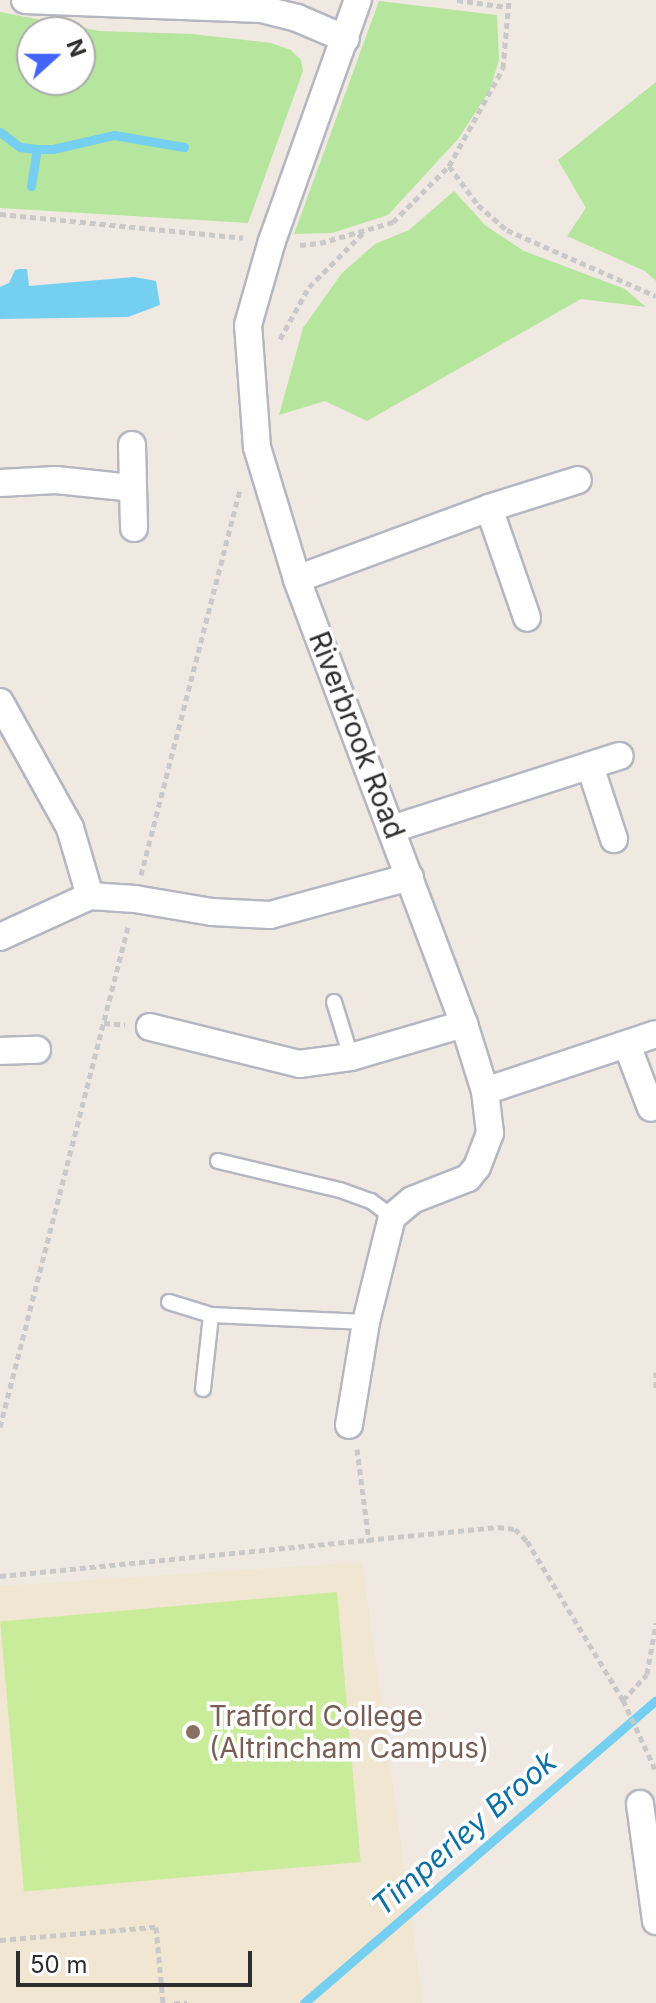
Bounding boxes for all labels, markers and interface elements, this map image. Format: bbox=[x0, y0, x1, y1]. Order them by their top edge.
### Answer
north arrow bbox=[16, 16, 96, 96]
text: N bbox=[61, 36, 92, 61]
street label: Riverbrook Road bbox=[302, 627, 412, 843]
place label: Trafford College (Altrincham Campus) bbox=[209, 1699, 489, 1765]
marker: Trafford College (Altrincham Campus) bbox=[184, 1723, 202, 1741]
water label: Timperley Brook bbox=[364, 1743, 564, 1923]
scale bar bbox=[20, 1935, 256, 1985]
text: 50 m bbox=[30, 1950, 88, 1979]

